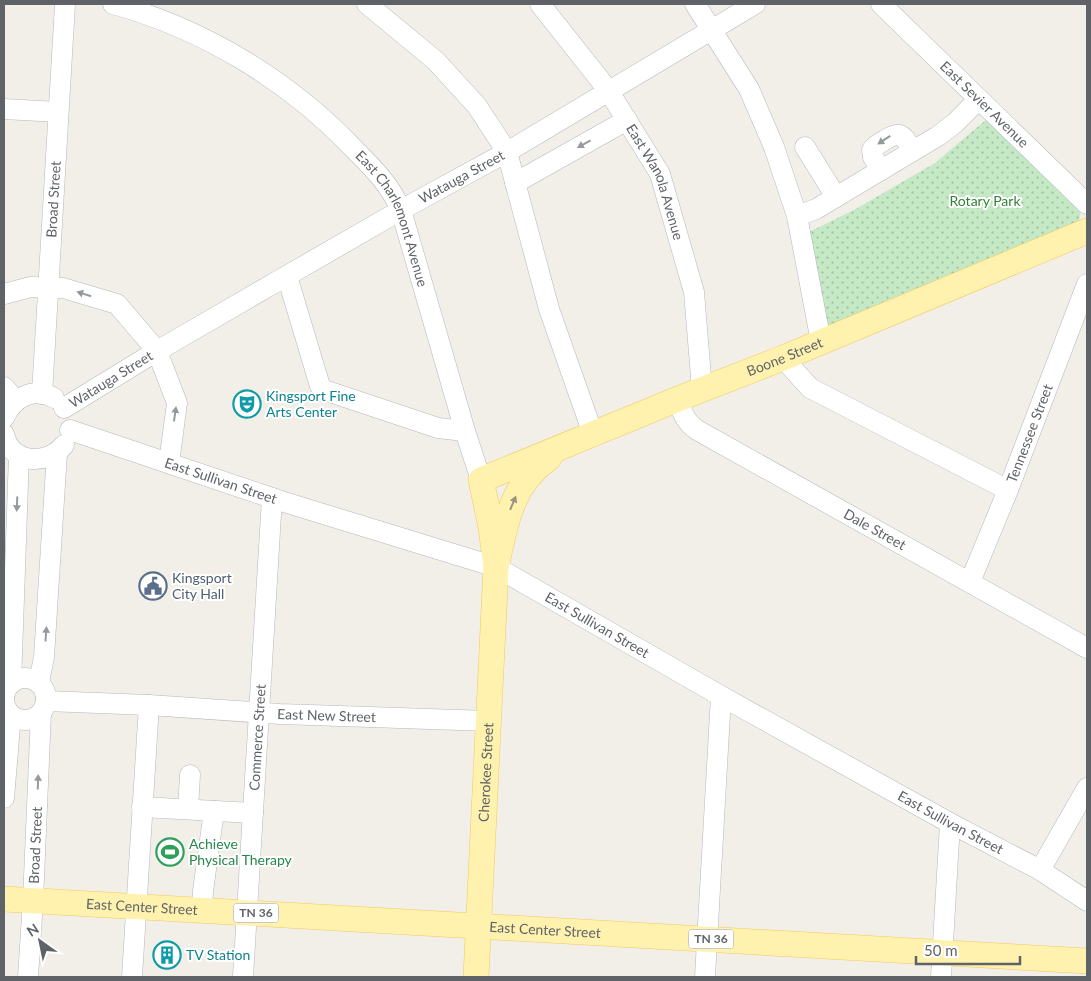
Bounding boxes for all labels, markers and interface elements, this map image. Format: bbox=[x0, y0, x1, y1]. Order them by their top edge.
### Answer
street label: East Sevier Avenue bbox=[937, 57, 1032, 151]
street label: East Wanola Avenue bbox=[623, 121, 688, 242]
one-way arrow bbox=[878, 135, 891, 145]
one-way arrow bbox=[578, 140, 591, 149]
street label: Watauga Street bbox=[416, 146, 507, 207]
street label: East Charlemont Avenue bbox=[352, 147, 432, 289]
street label: Broad Street bbox=[42, 160, 64, 238]
park label: Rotary Park bbox=[949, 192, 1021, 209]
one-way arrow bbox=[77, 290, 92, 298]
street label: Boone Street bbox=[744, 333, 825, 379]
street label: Watauga Street bbox=[66, 347, 156, 411]
street label: Tennessee Street bbox=[1003, 382, 1056, 485]
place label: Kingsport Fine Arts Center bbox=[266, 387, 356, 420]
theatre icon: Kingsport Fine Arts Center bbox=[232, 389, 262, 419]
one-way arrow bbox=[171, 406, 179, 422]
street label: East Sullivan Street bbox=[163, 453, 279, 507]
one-way arrow bbox=[13, 496, 21, 512]
one-way arrow bbox=[509, 496, 517, 510]
street label: Dale Street bbox=[841, 505, 909, 553]
place label: Kingsport City Hall bbox=[172, 569, 232, 602]
public building icon: Kingsport City Hall bbox=[138, 571, 168, 601]
street label: East Sullivan Street bbox=[542, 588, 652, 661]
one-way arrow bbox=[42, 626, 50, 642]
street label: Commerce Street bbox=[245, 684, 269, 791]
street label: East New Street bbox=[277, 705, 376, 725]
street label: Cherokee Street bbox=[475, 722, 496, 822]
one-way arrow bbox=[34, 774, 42, 790]
street label: East Sullivan Street bbox=[895, 787, 1006, 857]
street label: Broad Street bbox=[25, 806, 45, 884]
place label: Achieve Physical Therapy bbox=[189, 835, 293, 868]
sports icon: Achieve Physical Therapy bbox=[155, 837, 185, 867]
street label: East Center Street bbox=[86, 895, 198, 918]
road number: TN 36 bbox=[234, 904, 278, 922]
north arrow bbox=[15, 916, 65, 966]
street label: East Center Street bbox=[489, 918, 601, 941]
text: N bbox=[23, 920, 42, 940]
road number: TN 36 bbox=[688, 930, 734, 949]
scale bar bbox=[916, 934, 1020, 966]
building icon: TV Station bbox=[152, 940, 182, 970]
text: 50 m bbox=[924, 941, 958, 959]
place label: TV Station bbox=[186, 946, 250, 963]

